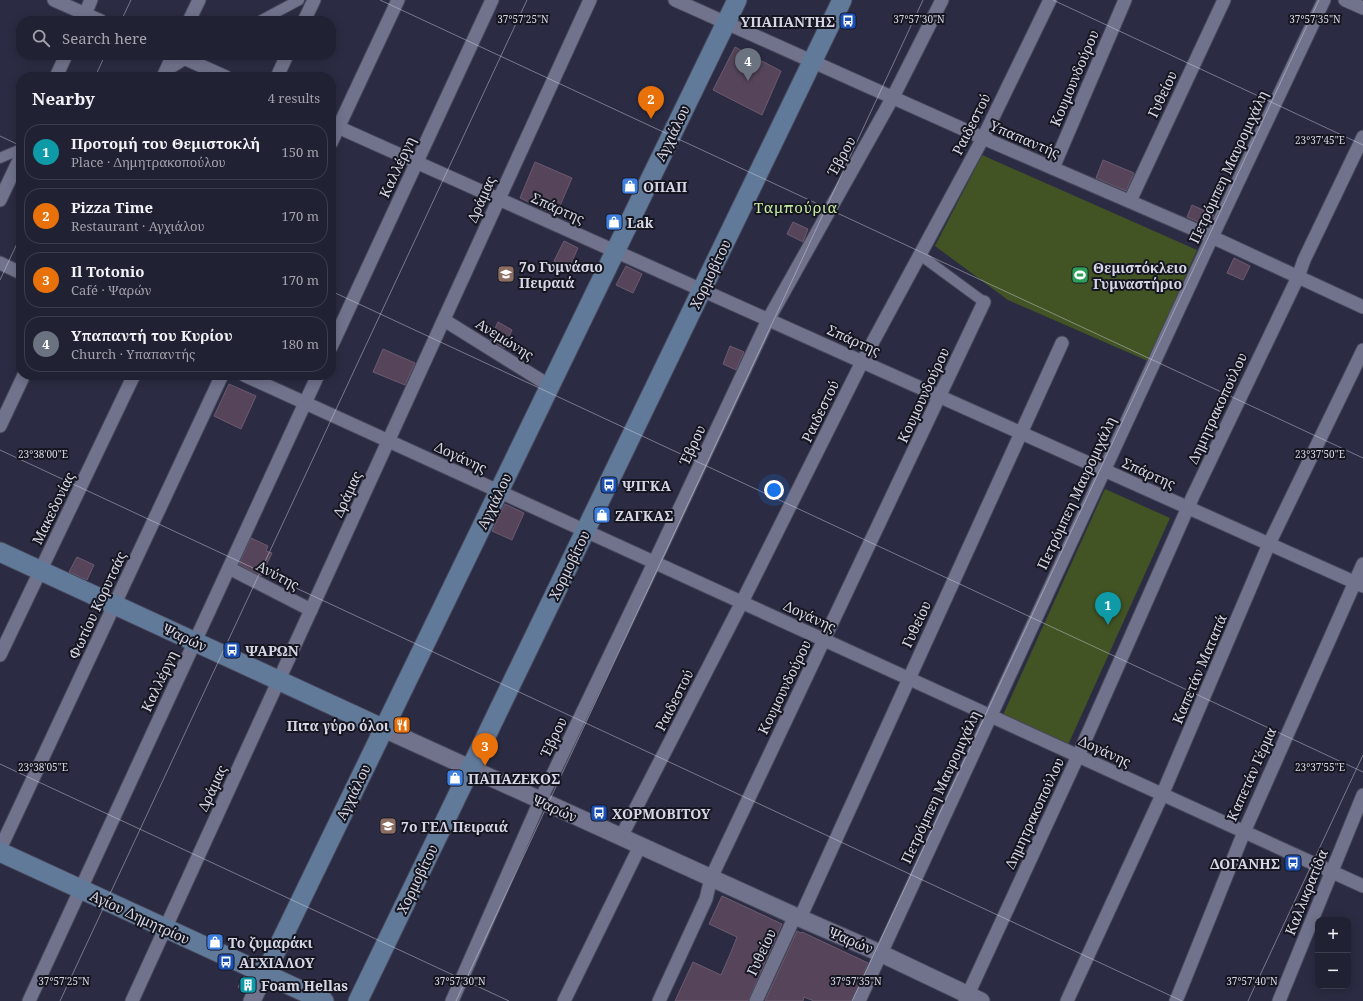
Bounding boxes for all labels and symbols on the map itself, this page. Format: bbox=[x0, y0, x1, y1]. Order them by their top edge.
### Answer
bus stop icon: ΥΠΑΠΑΝΤΗΣ bbox=[838, 11, 858, 31]
text: 37°57'25"N bbox=[497, 12, 549, 26]
place label: ΥΠΑΠΑΝΤΗΣ bbox=[741, 12, 835, 31]
text: 37°57'30"N bbox=[893, 12, 945, 26]
text: 37°57'35"N bbox=[1289, 12, 1341, 26]
street label: Κουμουνδούρου bbox=[1045, 27, 1103, 129]
pin: 4 bbox=[735, 48, 761, 81]
street label: Γυθείου bbox=[1143, 68, 1181, 120]
pin: 2 bbox=[638, 86, 664, 119]
street label: Πετρόμπεη Μαυρομιχάλη bbox=[1184, 87, 1272, 247]
street label: Ραιδεστού bbox=[947, 90, 995, 158]
street label: Αγχιάλου bbox=[650, 102, 694, 164]
street label: Υπαπαντής bbox=[986, 115, 1063, 162]
street label: Καλλέργη bbox=[375, 133, 419, 201]
street label: Έβρου bbox=[822, 133, 860, 180]
text: 23°37'45"E bbox=[1295, 133, 1345, 147]
street label: Δράμας bbox=[462, 172, 500, 225]
shop icon: ΟΠΑΠ bbox=[620, 176, 640, 196]
place label: ΟΠΑΠ bbox=[643, 177, 687, 196]
street label: Σπάρτης bbox=[528, 188, 588, 228]
district label: Ταμπούρια bbox=[754, 197, 838, 217]
shop icon: Lak bbox=[604, 212, 624, 232]
place label: Lak bbox=[627, 213, 654, 232]
street label: Χορμοβίτου bbox=[685, 236, 735, 312]
place label: 7ο Γυμνάσιο Πειραιά bbox=[519, 257, 603, 292]
place label: Θεμιστόκλειο Γυμναστήριο bbox=[1093, 258, 1187, 293]
school or university icon: 7ο Γυμνάσιο Πειραιά bbox=[496, 264, 516, 284]
sports icon: Θεμιστόκλειο Γυμναστήριο bbox=[1070, 265, 1090, 285]
street label: Ανεμώνης bbox=[472, 314, 538, 364]
street label: Σπάρτης bbox=[824, 320, 884, 360]
street label: Κουμουνδούρου bbox=[893, 344, 953, 446]
street label: Δημητρακοπούλου bbox=[1183, 349, 1251, 467]
street label: Ραιδεστού bbox=[797, 377, 843, 445]
street label: Πετρόμπεη Μαυρομιχάλη bbox=[1032, 413, 1120, 573]
street label: Έβρου bbox=[674, 422, 710, 469]
street label: Δογάνης bbox=[432, 437, 490, 477]
text: 23°38'00"E bbox=[18, 447, 68, 461]
text: 23°37'50"E bbox=[1295, 447, 1345, 461]
street label: Σπάρτης bbox=[1119, 453, 1179, 493]
street label: Δράμας bbox=[328, 467, 366, 520]
street label: Μακεδονίας bbox=[27, 468, 79, 547]
street label: Αγχιάλου bbox=[472, 470, 516, 532]
bus stop icon: ΨΙΓΚΑ bbox=[599, 475, 619, 495]
place label: ΨΙΓΚΑ bbox=[622, 476, 671, 495]
your location bbox=[764, 480, 784, 500]
shop icon: ΖΑΓΚΑΣ bbox=[592, 505, 612, 525]
place label: ΖΑΓΚΑΣ bbox=[615, 506, 673, 525]
street label: Χορμοβίτου bbox=[544, 527, 594, 603]
street label: Φωτίου Κορυτσάς bbox=[64, 548, 130, 662]
street label: Ανύτης bbox=[253, 556, 303, 594]
pin: 1 bbox=[1095, 592, 1121, 625]
street label: Δογάνης bbox=[781, 596, 839, 636]
street label: Γυθείου bbox=[897, 598, 935, 650]
street label: Καπετάν Ματαπά bbox=[1167, 611, 1231, 727]
street label: Ψαρών bbox=[160, 619, 210, 655]
street label: Κουμουνδούρου bbox=[753, 637, 815, 737]
bus stop icon: ΨΑΡΩΝ bbox=[222, 640, 242, 660]
place label: ΨΑΡΩΝ bbox=[245, 641, 299, 660]
street label: Καλλέργη bbox=[137, 647, 181, 715]
street label: Ραιδεστού bbox=[650, 666, 698, 734]
street label: Πετρόμπεη Μαυρομιχάλη bbox=[896, 707, 984, 867]
street label: Έβρου bbox=[535, 714, 571, 761]
restaurant icon: Πιτα γύρο όλοι bbox=[392, 715, 412, 735]
place label: Πιτα γύρο όλοι bbox=[287, 716, 389, 735]
street label: Καπετάν Γέρμα bbox=[1222, 724, 1280, 824]
street label: Δογάνης bbox=[1076, 731, 1134, 771]
pin: 3 bbox=[472, 733, 498, 766]
street label: Δημητρακοπούλου bbox=[1000, 754, 1068, 872]
text: 23°38'05"E bbox=[18, 760, 68, 774]
text: 23°37'55"E bbox=[1295, 760, 1345, 774]
street label: Δράμας bbox=[193, 761, 231, 814]
street label: Αγχιάλου bbox=[331, 761, 375, 823]
shop icon: ΠΑΠΑΖΕΚΟΣ bbox=[445, 768, 465, 788]
place label: ΠΑΠΑΖΕΚΟΣ bbox=[468, 769, 560, 788]
street label: Ψαρών bbox=[530, 790, 580, 826]
bus stop icon: ΧΟΡΜΟΒΙΤΟΥ bbox=[589, 803, 609, 823]
place label: ΧΟΡΜΟΒΙΤΟΥ bbox=[612, 804, 711, 823]
school or university icon: 7ο ΓΕΛ Πειραιά bbox=[378, 816, 398, 836]
place label: 7ο ΓΕΛ Πειραιά bbox=[401, 817, 509, 836]
street label: Χορμοβίτου bbox=[392, 841, 442, 917]
street label: Καλλικρατίδα bbox=[1280, 846, 1332, 938]
bus stop icon: ΔΟΓΑΝΗΣ bbox=[1283, 853, 1303, 873]
place label: ΔΟΓΑΝΗΣ bbox=[1210, 854, 1280, 873]
street label: Αγίου Δημητρίου bbox=[87, 886, 193, 948]
street label: Ψαρών bbox=[826, 922, 876, 958]
street label: Γυθείου bbox=[742, 926, 780, 978]
shop icon: Το ζυμαράκι bbox=[205, 932, 225, 952]
place label: Το ζυμαράκι bbox=[228, 933, 313, 952]
bus stop icon: ΑΓΧΙΑΛΟΥ bbox=[216, 952, 236, 972]
place label: ΑΓΧΙΑΛΟΥ bbox=[239, 953, 315, 972]
text: 37°57'25"N bbox=[38, 974, 90, 988]
text: 37°57'30"N bbox=[434, 974, 486, 988]
text: 37°57'35"N bbox=[830, 974, 882, 988]
text: 37°57'40"N bbox=[1226, 974, 1278, 988]
building icon: Foam Hellas bbox=[238, 975, 258, 995]
place label: Foam Hellas bbox=[261, 976, 348, 995]

